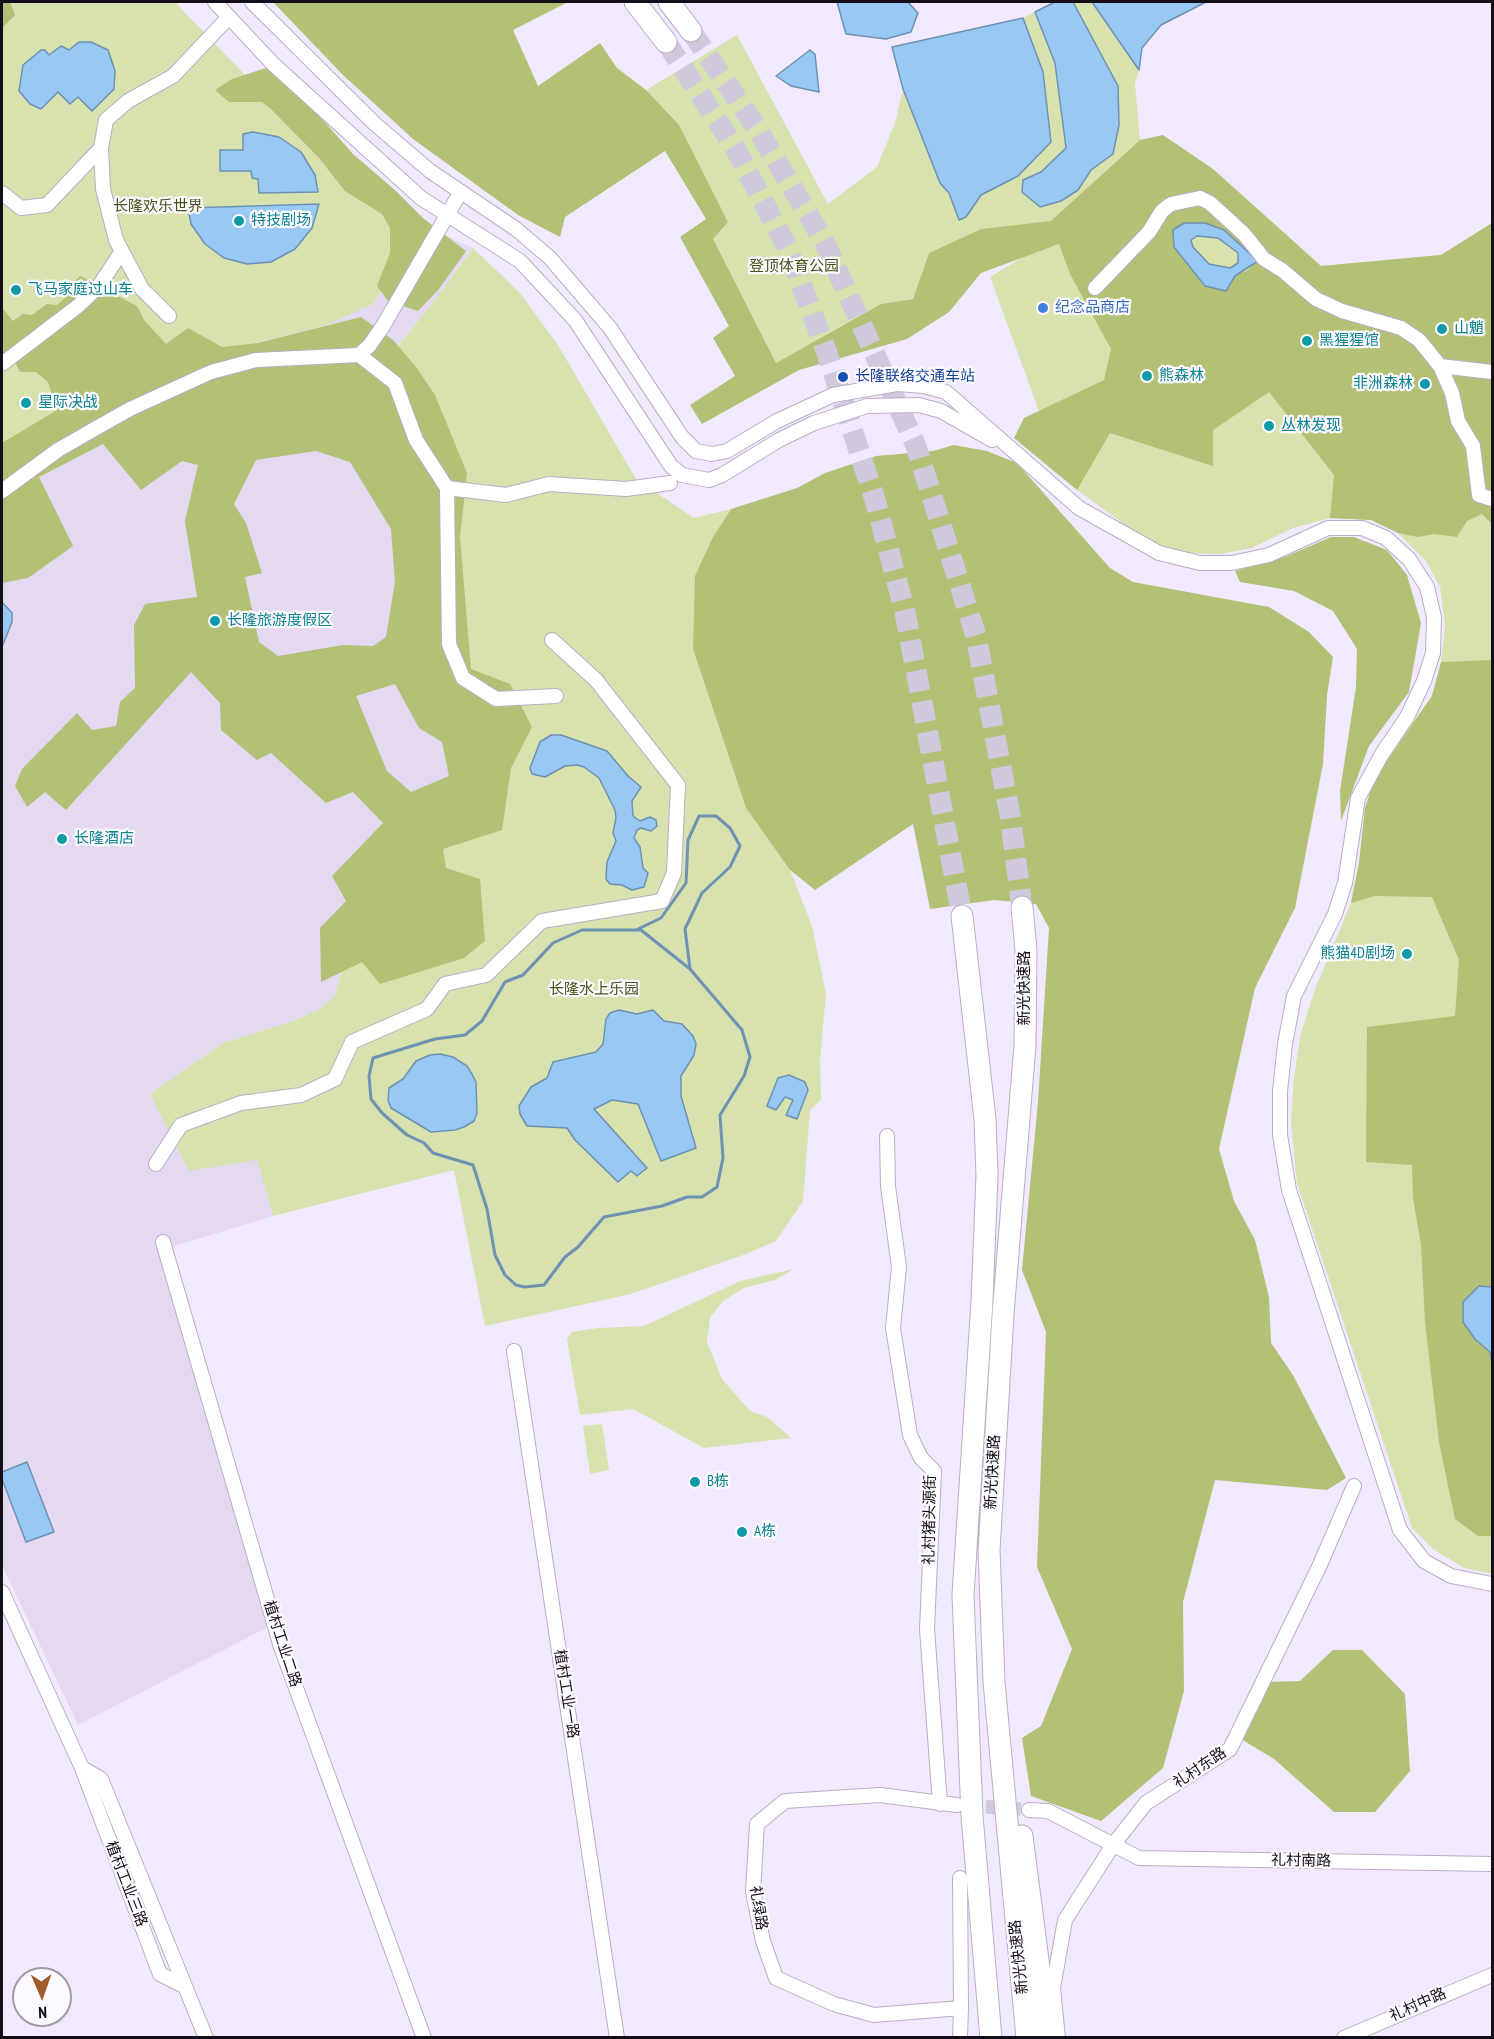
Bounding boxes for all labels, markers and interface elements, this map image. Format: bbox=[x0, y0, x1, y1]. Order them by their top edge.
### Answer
park label: 长隆欢乐世界 bbox=[113, 198, 203, 216]
place label: 特技剧场 bbox=[251, 212, 311, 230]
marker: 特技剧场 bbox=[232, 214, 246, 228]
park label: 登顶体育公园 bbox=[749, 258, 839, 276]
place label: 飞马家庭过山车 bbox=[28, 281, 133, 299]
marker: 飞马家庭过山车 bbox=[9, 283, 23, 297]
place label: 纪念品商店 bbox=[1055, 299, 1130, 317]
marker: 纪念品商店 bbox=[1036, 301, 1050, 315]
place label: 山魈 bbox=[1454, 320, 1484, 338]
marker: 山魈 bbox=[1435, 322, 1449, 336]
place label: 黑猩猩馆 bbox=[1319, 332, 1379, 350]
marker: 黑猩猩馆 bbox=[1300, 334, 1314, 348]
place label: 熊森林 bbox=[1159, 367, 1204, 385]
place label: 长隆联络交通车站 bbox=[855, 368, 975, 386]
marker: 熊森林 bbox=[1140, 369, 1154, 383]
marker: 长隆联络交通车站 bbox=[836, 370, 850, 384]
place label: 非洲森林 bbox=[1353, 375, 1413, 393]
marker: 非洲森林 bbox=[1418, 377, 1432, 391]
place label: 星际决战 bbox=[38, 394, 98, 412]
marker: 星际决战 bbox=[19, 396, 33, 410]
place label: 丛林发现 bbox=[1281, 417, 1341, 435]
marker: 丛林发现 bbox=[1262, 419, 1276, 433]
place label: 长隆旅游度假区 bbox=[227, 612, 332, 630]
marker: 长隆旅游度假区 bbox=[208, 614, 222, 628]
place label: 长隆酒店 bbox=[74, 830, 134, 848]
marker: 长隆酒店 bbox=[55, 832, 69, 846]
place label: 熊猫4D剧场 bbox=[1320, 945, 1395, 963]
marker: 熊猫4D剧场 bbox=[1400, 947, 1414, 961]
street label: 新光快速路 bbox=[1016, 951, 1034, 1025]
park label: 长隆水上乐园 bbox=[549, 981, 639, 999]
street label: 新光快速路 bbox=[982, 1434, 1004, 1510]
place label: B栋 bbox=[707, 1473, 729, 1491]
marker: B栋 bbox=[688, 1475, 702, 1489]
street label: 礼村猪头源街 bbox=[920, 1475, 940, 1565]
place label: A栋 bbox=[754, 1523, 776, 1541]
marker: A栋 bbox=[735, 1525, 749, 1539]
street label: 植村工业二路 bbox=[260, 1598, 304, 1690]
street label: 植村工业一路 bbox=[550, 1648, 582, 1740]
street label: 礼村东路 bbox=[1170, 1744, 1230, 1792]
street label: 植村工业三路 bbox=[101, 1839, 151, 1929]
street label: 礼村南路 bbox=[1271, 1851, 1331, 1871]
street label: 礼绿路 bbox=[746, 1884, 770, 1932]
street label: 新光快速路 bbox=[1006, 1919, 1032, 1995]
north arrow bbox=[12, 1967, 72, 2027]
street label: 礼村中路 bbox=[1387, 1985, 1449, 2025]
text: N bbox=[38, 2003, 47, 2023]

